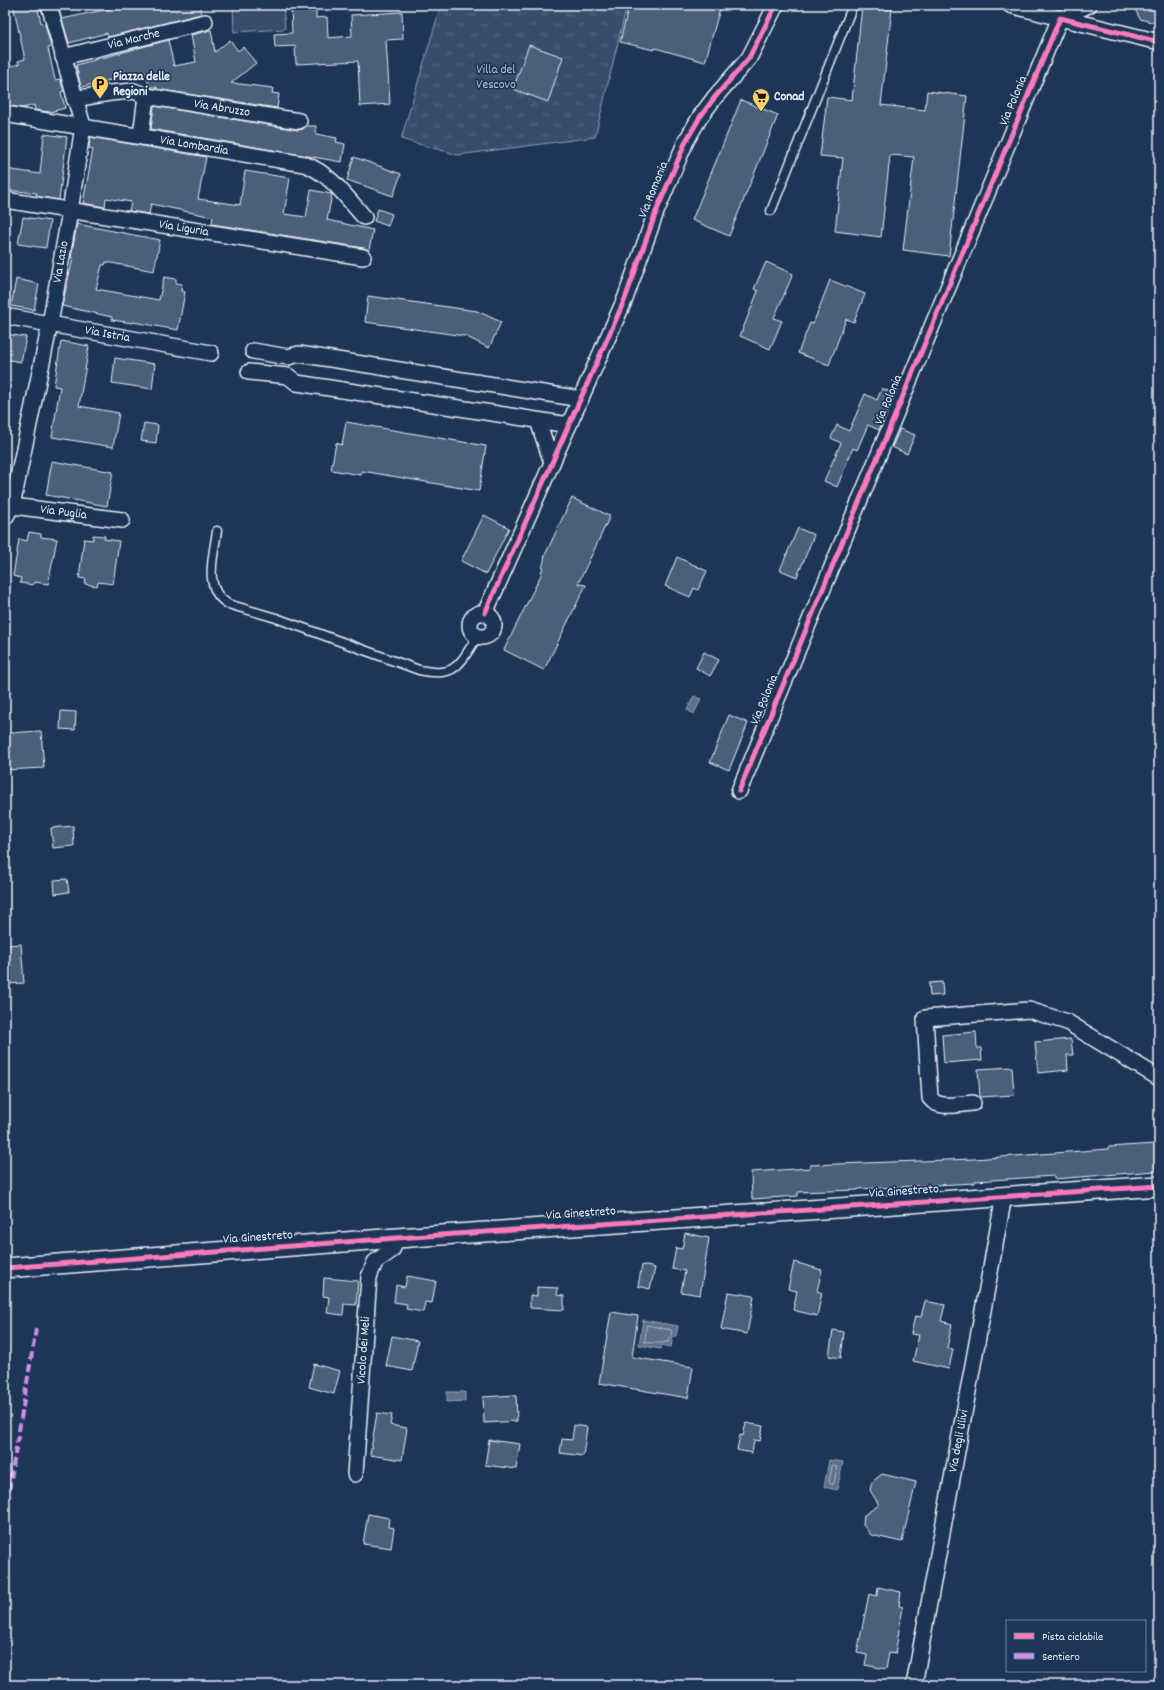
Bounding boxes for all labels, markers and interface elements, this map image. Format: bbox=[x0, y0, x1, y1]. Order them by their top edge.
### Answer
street label: Via Marche bbox=[106, 24, 162, 55]
park label: Villa del Vescovo bbox=[476, 61, 516, 95]
place label: Piazza delle Regioni bbox=[113, 68, 170, 102]
street label: Via Polonia bbox=[995, 72, 1033, 129]
parking icon: Piazza delle Regioni bbox=[90, 74, 110, 99]
supermarket icon: Conad bbox=[751, 87, 771, 112]
place label: Conad bbox=[774, 88, 804, 107]
street label: Via Abruzzo bbox=[193, 94, 252, 122]
street label: Via Lombardia bbox=[159, 131, 231, 161]
street label: Via Romania bbox=[634, 158, 674, 221]
street label: Via Liguria bbox=[158, 215, 211, 242]
street label: Via Lazio bbox=[48, 239, 74, 284]
street label: Via Istria bbox=[83, 321, 132, 348]
street label: Via Polonia bbox=[870, 371, 908, 428]
street label: Via Puglia bbox=[39, 500, 89, 525]
street label: Via Polonia bbox=[746, 671, 784, 728]
street label: Via Ginestreto bbox=[869, 1180, 940, 1204]
street label: Via Ginestreto bbox=[546, 1202, 617, 1226]
street label: Via Ginestreto bbox=[223, 1226, 294, 1250]
street label: Vicolo dei Meli bbox=[352, 1315, 376, 1385]
street label: Via degli Ulivi bbox=[944, 1408, 974, 1474]
legend bbox=[1006, 1620, 1146, 1672]
text: Pista ciclabile bbox=[1042, 1629, 1103, 1646]
text: Sentiero bbox=[1042, 1649, 1080, 1666]

